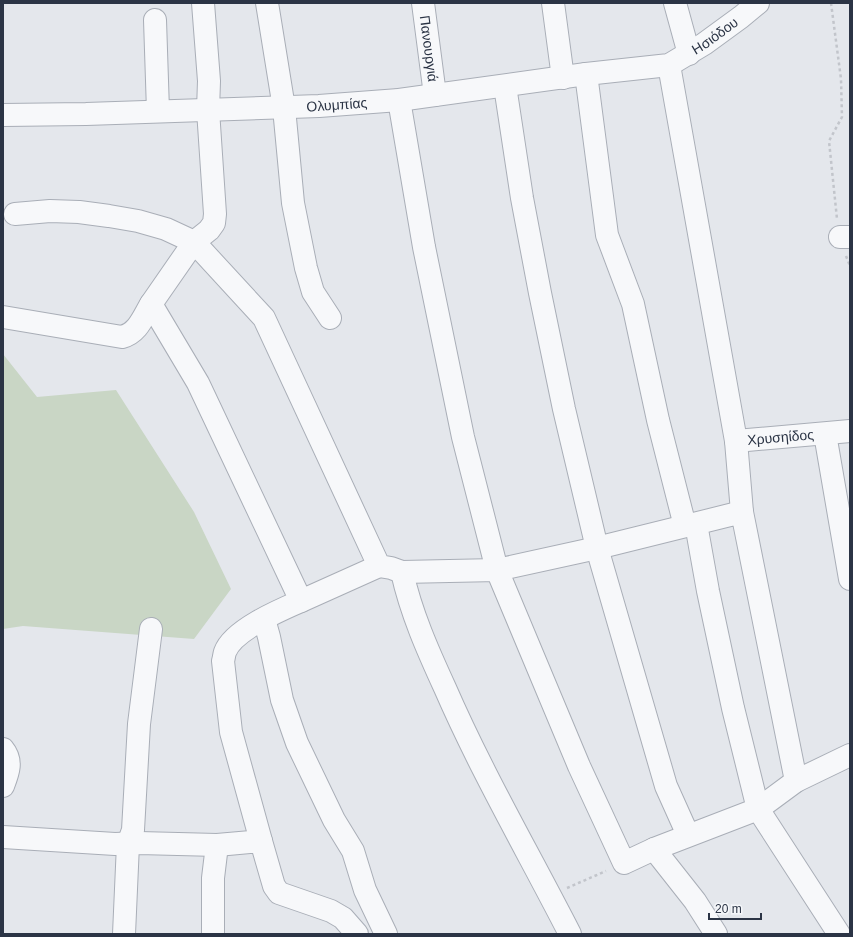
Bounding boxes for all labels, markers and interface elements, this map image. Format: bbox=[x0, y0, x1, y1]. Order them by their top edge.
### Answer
street label: Πανουργιά bbox=[417, 14, 441, 83]
street label: Ησιόδου bbox=[689, 14, 741, 58]
street label: Ολυμπίας bbox=[306, 94, 368, 114]
street label: Χρυσηίδος bbox=[747, 426, 815, 448]
scale bar bbox=[709, 895, 761, 921]
text: 20 m bbox=[715, 902, 742, 916]

